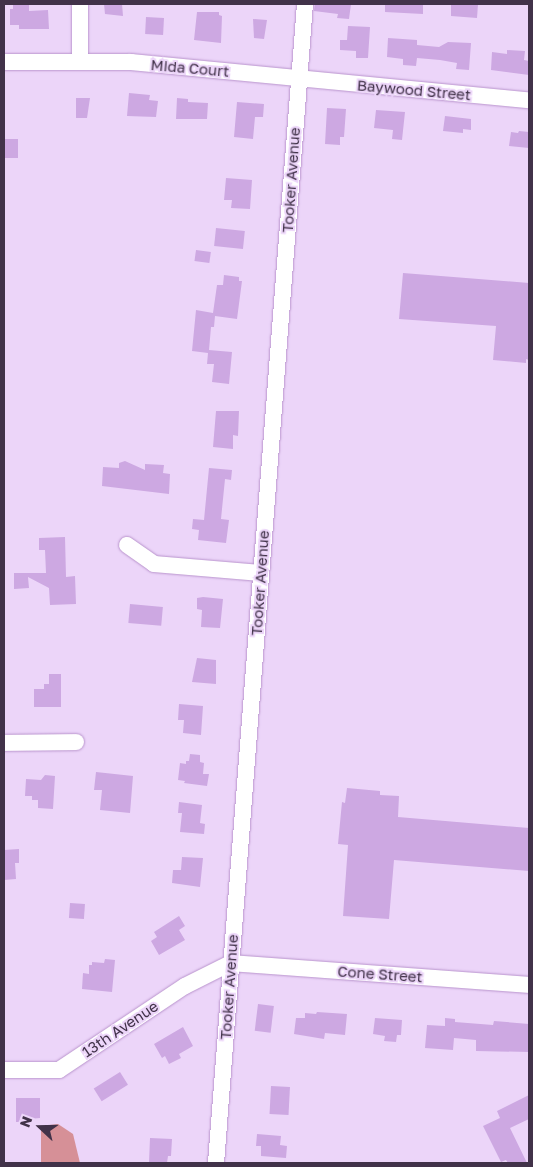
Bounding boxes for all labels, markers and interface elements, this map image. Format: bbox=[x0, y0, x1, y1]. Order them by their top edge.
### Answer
street label: Mida Court bbox=[150, 56, 230, 80]
street label: Baywood Street bbox=[356, 76, 472, 104]
street label: Tooker Avenue bbox=[278, 127, 304, 233]
street label: Tooker Avenue bbox=[247, 530, 273, 636]
street label: Tooker Avenue bbox=[216, 934, 242, 1040]
street label: Cone Street bbox=[337, 962, 423, 986]
street label: 13th Avenue bbox=[79, 997, 161, 1061]
north arrow bbox=[15, 1102, 65, 1152]
text: N bbox=[16, 1113, 35, 1129]

